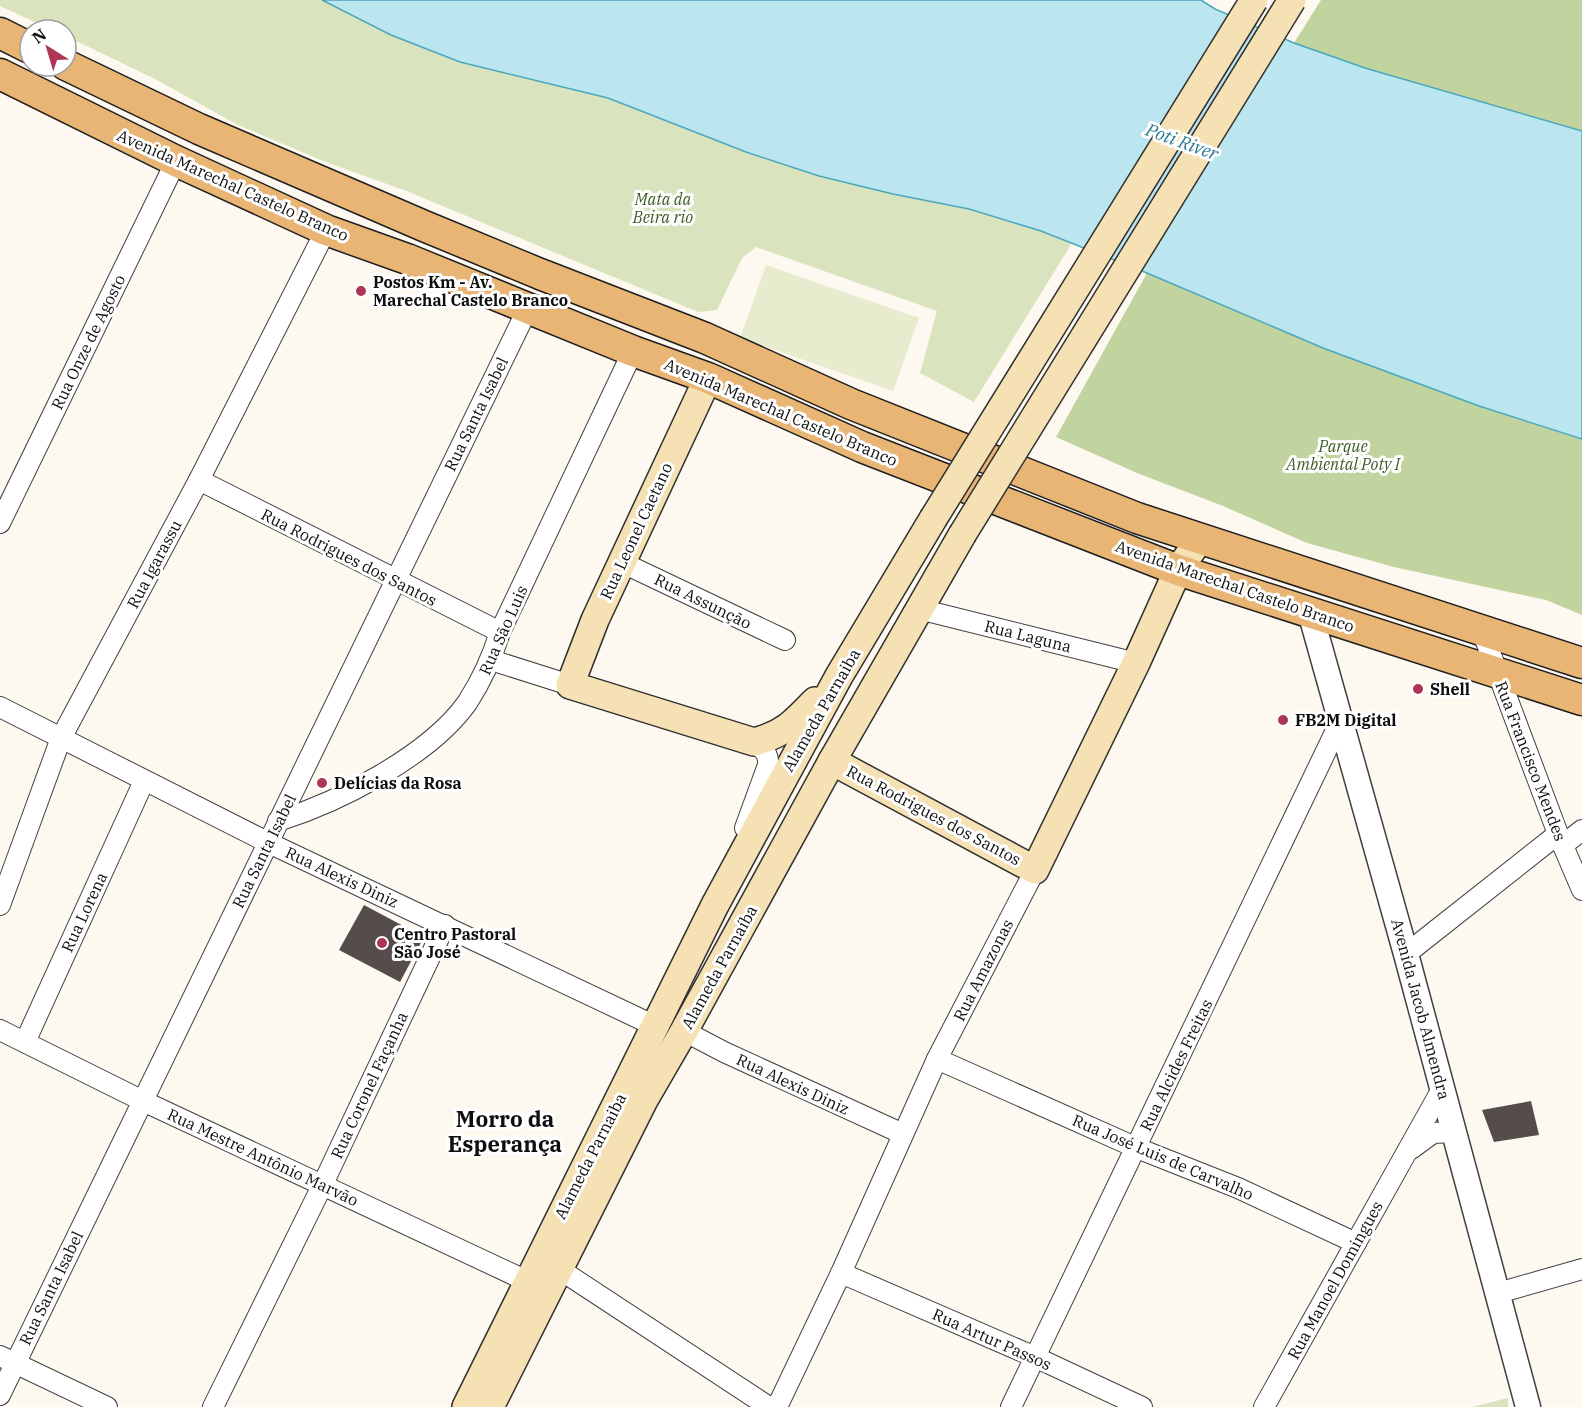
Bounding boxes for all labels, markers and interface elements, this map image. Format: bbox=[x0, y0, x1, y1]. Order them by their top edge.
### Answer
north arrow bbox=[18, 18, 78, 78]
text: N bbox=[28, 24, 50, 48]
water label: Poti River bbox=[1142, 117, 1223, 166]
street label: Avenida Marechal Castelo Branco bbox=[114, 125, 352, 245]
park label: Mata da Beira rio bbox=[632, 189, 693, 227]
street label: Rua Onze de Agosto bbox=[47, 271, 129, 413]
place label: Postos Km - Av. Marechal Castelo Branco bbox=[373, 272, 568, 310]
marker: Postos Km - Av. Marechal Castelo Branco bbox=[354, 284, 368, 298]
street label: Rua Santa Isabel bbox=[440, 353, 512, 474]
street label: Avenida Marechal Castelo Branco bbox=[662, 354, 900, 470]
park label: Parque Ambiental Poty I bbox=[1285, 436, 1402, 474]
street label: Rua Leonel Caetano bbox=[596, 459, 676, 603]
street label: Rua Rodrigues dos Santos bbox=[258, 504, 440, 610]
street label: Rua Igarassu bbox=[122, 516, 186, 612]
street label: Avenida Marechal Castelo Branco bbox=[1113, 536, 1357, 636]
street label: Rua Assunção bbox=[651, 569, 755, 633]
street label: Rua São Luis bbox=[474, 582, 532, 678]
street label: Rua Laguna bbox=[983, 616, 1074, 657]
street label: Alameda Parnaiba bbox=[778, 645, 864, 775]
street label: Rua Francisco Mendes bbox=[1491, 678, 1571, 844]
place label: Shell bbox=[1430, 679, 1470, 699]
marker: Shell bbox=[1411, 682, 1425, 696]
place label: FB2M Digital bbox=[1295, 710, 1397, 730]
marker: FB2M Digital bbox=[1276, 713, 1290, 727]
street label: Rua Rodrigues dos Santos bbox=[843, 761, 1025, 869]
place label: Delícias da Rosa bbox=[334, 773, 462, 793]
marker: Delícias da Rosa bbox=[315, 776, 329, 790]
street label: Rua Santa Isabel bbox=[228, 790, 300, 911]
street label: Rua Alexis Diniz bbox=[282, 842, 402, 912]
street label: Rua Lorena bbox=[57, 868, 111, 955]
street label: Alameda Parnaíba bbox=[677, 901, 761, 1032]
street label: Rua Amazonas bbox=[949, 916, 1017, 1024]
street label: Avenida Jacob Almendra bbox=[1387, 916, 1455, 1102]
place label: Centro Pastoral São José bbox=[394, 924, 516, 962]
marker: Centro Pastoral São José bbox=[375, 936, 389, 950]
street label: Rua Alcides Freitas bbox=[1135, 996, 1217, 1134]
street label: Rua Coronel Façanha bbox=[326, 1008, 412, 1162]
street label: Rua Alexis Diniz bbox=[733, 1049, 853, 1119]
street label: Alameda Parnaiba bbox=[550, 1089, 630, 1222]
street label: Rua Mestre Antônio Marvão bbox=[164, 1104, 362, 1210]
district label: Morro da Esperança bbox=[448, 1104, 562, 1158]
street label: Rua José Luis de Carvalho bbox=[1070, 1110, 1256, 1204]
street label: Rua Manoel Domingues bbox=[1283, 1197, 1387, 1363]
street label: Rua Santa Isabel bbox=[15, 1227, 87, 1348]
street label: Rua Artur Passos bbox=[929, 1304, 1055, 1374]

